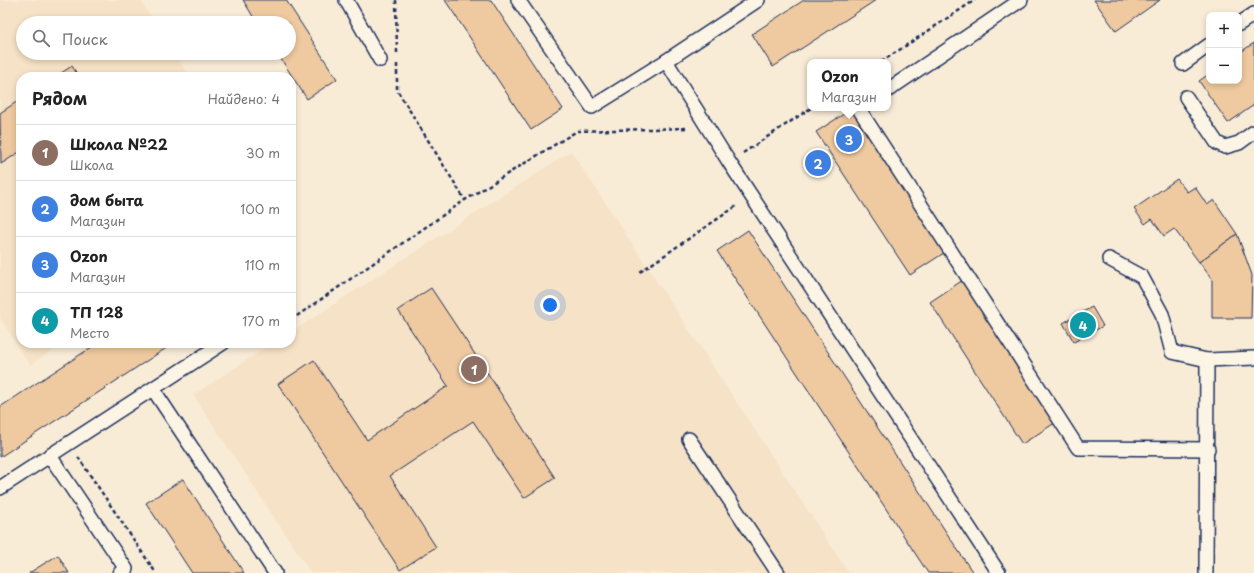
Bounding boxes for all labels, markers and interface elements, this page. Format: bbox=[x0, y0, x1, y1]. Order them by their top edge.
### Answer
map controls bbox=[1206, 12, 1242, 84]
button: + bbox=[1206, 12, 1242, 48]
search box bbox=[16, 16, 296, 60]
icon: search bbox=[30, 27, 52, 49]
text: Поиск bbox=[62, 27, 108, 50]
button: − bbox=[1206, 48, 1242, 84]
popup bbox=[807, 59, 891, 111]
text: Ozon bbox=[821, 64, 859, 87]
text: Рядом bbox=[32, 85, 87, 111]
text: Магазин bbox=[821, 87, 877, 106]
text: Найдено: 4 bbox=[208, 89, 280, 108]
pin: 3 bbox=[836, 124, 862, 154]
text: Школа №22 bbox=[70, 132, 168, 155]
text: 1 bbox=[42, 143, 48, 162]
text: 30 m bbox=[246, 143, 280, 162]
pin: 2 bbox=[805, 148, 831, 178]
text: Школа bbox=[70, 155, 114, 174]
text: дом быта bbox=[70, 188, 144, 211]
text: 2 bbox=[40, 199, 50, 218]
text: 100 m bbox=[240, 199, 280, 218]
text: Магазин bbox=[70, 211, 126, 230]
text: Ozon bbox=[70, 244, 108, 267]
text: 3 bbox=[41, 255, 49, 274]
text: 110 m bbox=[245, 255, 280, 274]
text: Магазин bbox=[70, 267, 126, 286]
your location bbox=[540, 295, 560, 315]
text: ТП 128 bbox=[70, 300, 123, 323]
pin: 4 bbox=[1070, 310, 1096, 340]
text: 4 bbox=[41, 311, 49, 330]
text: 170 m bbox=[242, 311, 280, 330]
text: Место bbox=[70, 323, 110, 342]
pin: 1 bbox=[461, 354, 487, 384]

